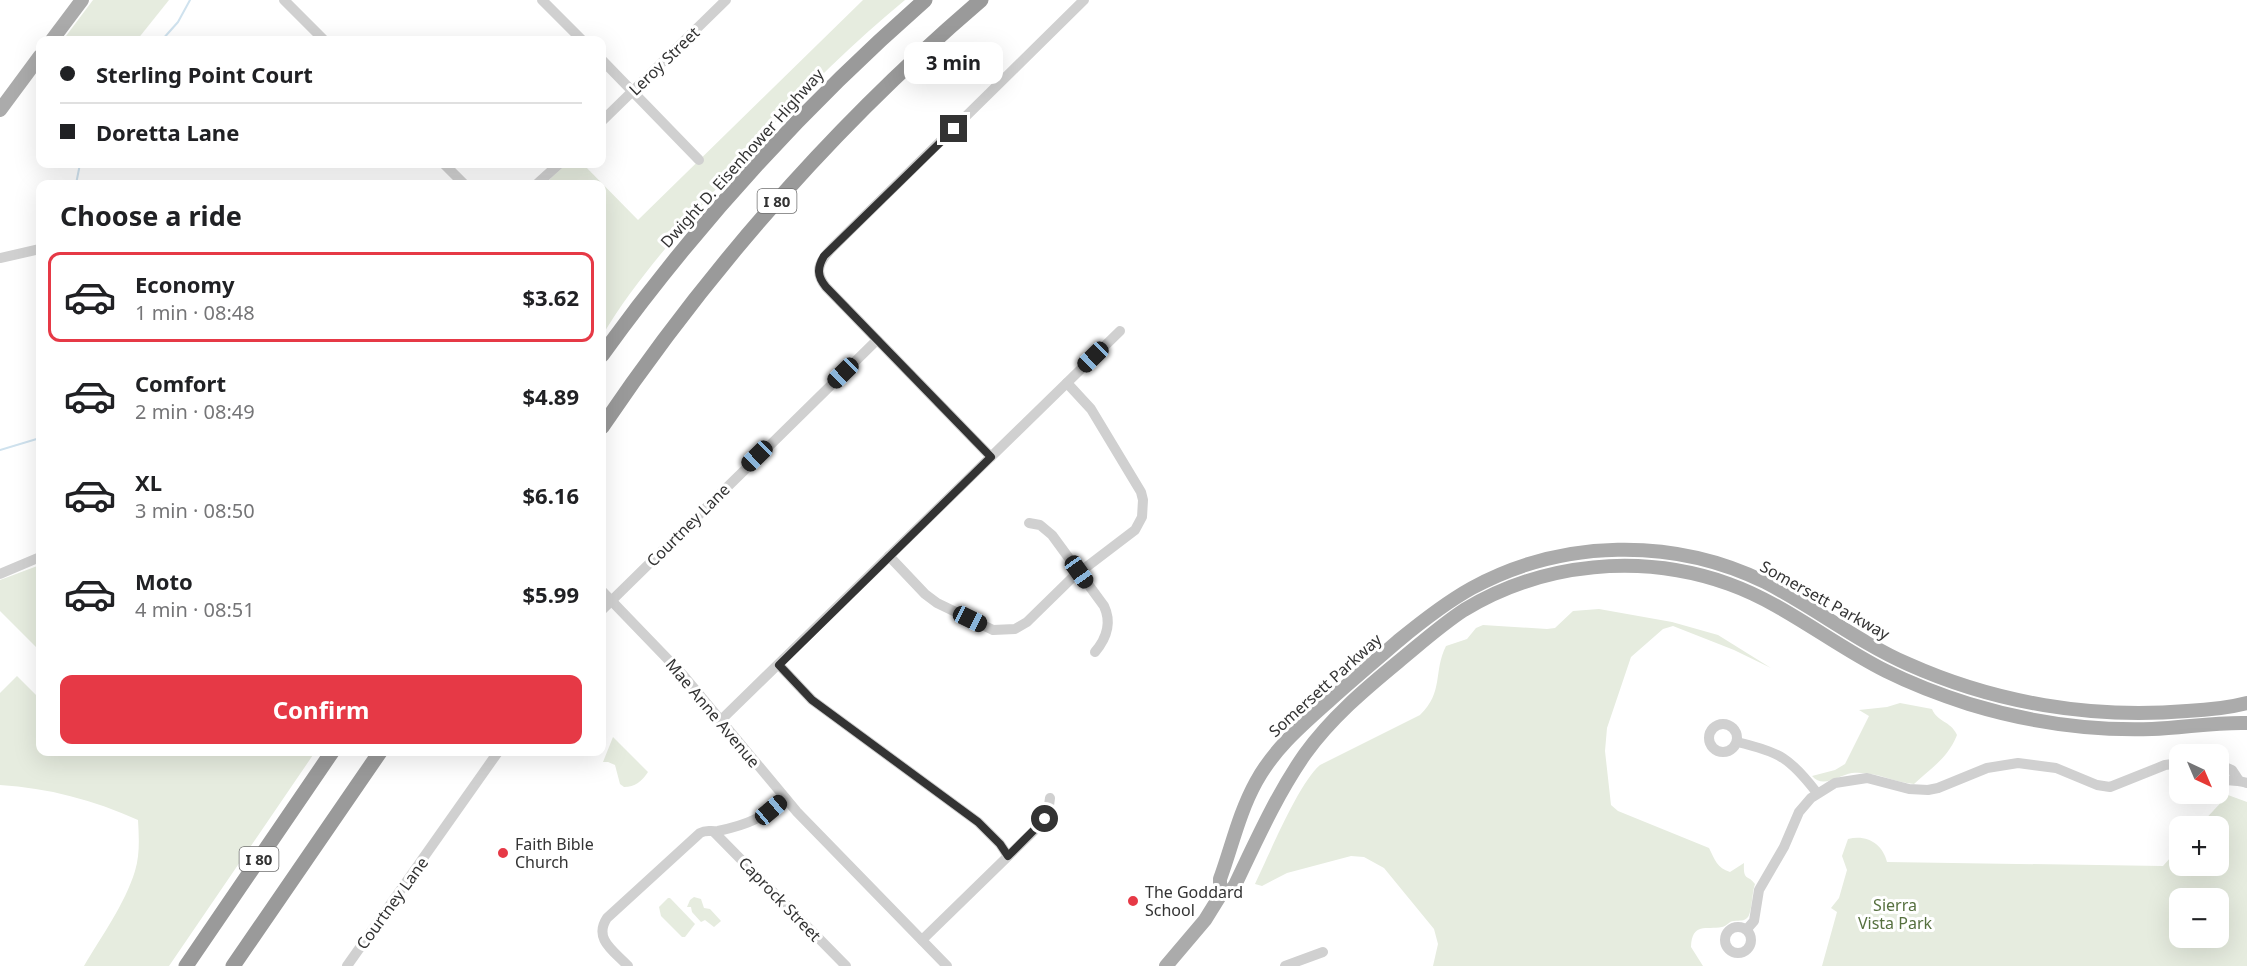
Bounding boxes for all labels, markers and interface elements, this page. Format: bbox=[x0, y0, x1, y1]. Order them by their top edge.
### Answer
street label: Leroy Street bbox=[624, 22, 704, 100]
callout: 3 min bbox=[904, 42, 1004, 84]
text: 3 min bbox=[926, 49, 981, 76]
text: Sterling Point Court bbox=[96, 59, 313, 89]
street label: Dwight D. Eisenhower Highway bbox=[655, 63, 829, 252]
route end bbox=[940, 115, 967, 142]
text: Doretta Lane bbox=[96, 117, 239, 147]
road number: I 80 bbox=[758, 189, 796, 213]
text: Choose a ride bbox=[60, 197, 242, 234]
text: Economy bbox=[135, 269, 234, 299]
icon: car bbox=[63, 270, 117, 324]
text: $3.62 bbox=[522, 282, 579, 312]
text: 1 min · 08:48 bbox=[135, 299, 255, 326]
car bbox=[1074, 338, 1112, 376]
car bbox=[824, 354, 862, 392]
text: Comfort bbox=[135, 368, 226, 398]
icon: car bbox=[63, 369, 117, 423]
text: $4.89 bbox=[522, 381, 579, 411]
text: 2 min · 08:49 bbox=[135, 398, 255, 425]
car bbox=[738, 437, 776, 475]
text: XL bbox=[135, 467, 162, 497]
icon: car bbox=[63, 468, 117, 522]
street label: Courtney Lane bbox=[642, 479, 734, 571]
text: $6.16 bbox=[522, 480, 579, 510]
text: 3 min · 08:50 bbox=[135, 497, 255, 524]
car bbox=[1061, 552, 1097, 592]
street label: Somersett Parkway bbox=[1756, 555, 1894, 645]
text: Moto bbox=[135, 566, 193, 596]
icon: car bbox=[63, 567, 117, 621]
text: $5.99 bbox=[522, 579, 579, 609]
text: 4 min · 08:51 bbox=[135, 596, 255, 623]
car bbox=[950, 603, 990, 635]
street label: Somersett Parkway bbox=[1264, 628, 1387, 742]
street label: Mae Anne Avenue bbox=[661, 654, 765, 772]
button: Confirm bbox=[60, 675, 582, 744]
north arrow bbox=[2169, 744, 2229, 804]
map controls bbox=[2169, 744, 2229, 948]
car bbox=[751, 792, 791, 828]
route start bbox=[1031, 805, 1058, 832]
button: + bbox=[2169, 816, 2229, 876]
place label: Faith Bible Church bbox=[515, 833, 594, 873]
marker: Faith Bible Church bbox=[496, 846, 510, 860]
road number: I 80 bbox=[240, 847, 278, 871]
street label: Courtney Lane bbox=[351, 852, 433, 954]
street label: Caprock Street bbox=[734, 852, 826, 946]
place label: The Goddard School bbox=[1145, 881, 1243, 921]
button: − bbox=[2169, 888, 2229, 948]
marker: The Goddard School bbox=[1126, 894, 1140, 908]
park label: Sierra Vista Park bbox=[1858, 894, 1933, 934]

